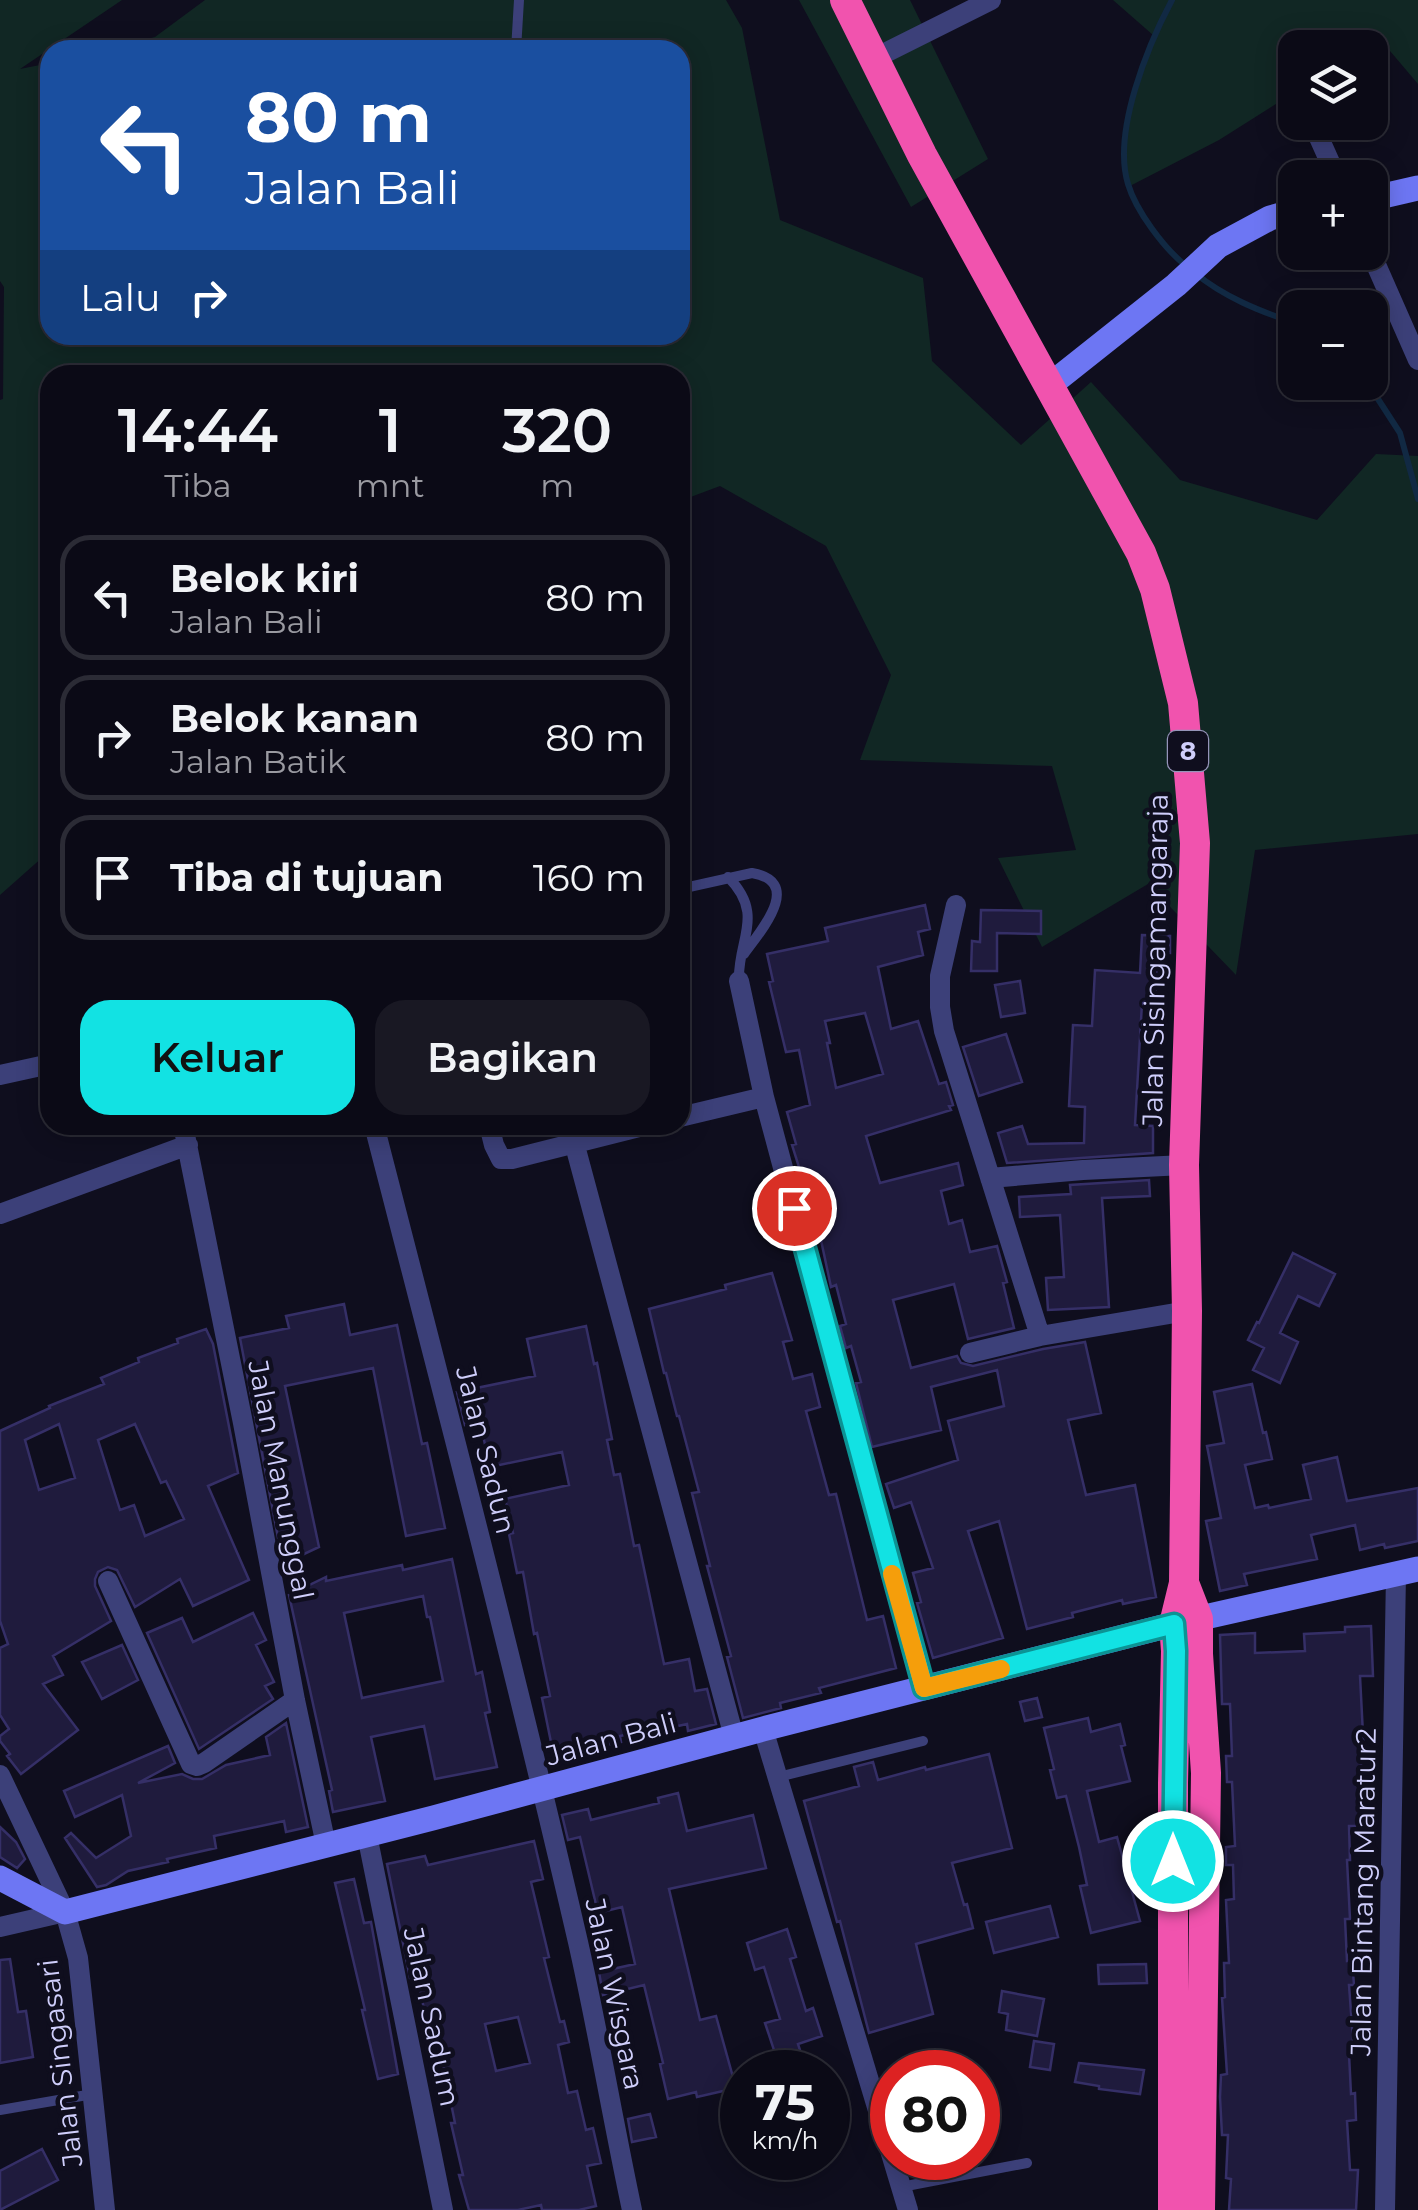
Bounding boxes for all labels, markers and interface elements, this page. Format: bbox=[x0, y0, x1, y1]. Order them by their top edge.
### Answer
map controls bbox=[1278, 30, 1388, 400]
button: layers bbox=[1278, 30, 1388, 140]
text: 80 m bbox=[245, 74, 432, 160]
icon: left bbox=[80, 80, 210, 210]
text: Jalan Bali bbox=[245, 160, 460, 215]
button: + bbox=[1278, 160, 1388, 270]
icon: right bbox=[181, 270, 236, 325]
text: Lalu bbox=[80, 274, 161, 321]
button: − bbox=[1278, 290, 1388, 400]
text: 14:44 bbox=[118, 394, 278, 467]
text: 1 bbox=[379, 394, 402, 467]
text: 320 bbox=[502, 394, 612, 467]
text: Tiba bbox=[164, 466, 232, 505]
text: mnt bbox=[356, 466, 424, 505]
text: m bbox=[540, 466, 574, 505]
text: Belok kiri bbox=[170, 555, 359, 602]
icon: left bbox=[85, 570, 140, 625]
text: 80 m bbox=[545, 574, 645, 621]
text: Jalan Bali bbox=[170, 602, 323, 641]
text: Belok kanan bbox=[170, 695, 419, 742]
icon: right bbox=[85, 710, 140, 765]
text: 80 m bbox=[545, 714, 645, 761]
road number: 8 bbox=[1168, 731, 1208, 771]
text: Jalan Batik bbox=[170, 742, 346, 781]
street label: Jalan Sisingamangaraja bbox=[1135, 793, 1175, 1128]
icon: arrive bbox=[85, 850, 140, 905]
text: Tiba di tujuan bbox=[170, 854, 444, 901]
text: 160 m bbox=[533, 854, 645, 901]
button: Keluar bbox=[80, 1000, 355, 1115]
button: Bagikan bbox=[375, 1000, 650, 1115]
pin bbox=[752, 1166, 837, 1251]
icon: arrive bbox=[767, 1181, 822, 1236]
street label: Jalan Manunggal bbox=[241, 1356, 321, 1603]
street label: Jalan Sadun bbox=[449, 1362, 523, 1537]
street label: Jalan Bali bbox=[541, 1705, 680, 1773]
street label: Jalan Bintang Maratur2 bbox=[1343, 1728, 1383, 2057]
position arrow bbox=[1121, 1809, 1225, 1913]
street label: Jalan Wisgara bbox=[578, 1894, 652, 2093]
street label: Jalan Sadum bbox=[396, 1923, 468, 2110]
street label: Jalan Singasari bbox=[30, 1957, 90, 2170]
speed limit sign: 80 bbox=[870, 2050, 1000, 2180]
text: 75 bbox=[755, 2072, 815, 2133]
text: km/h bbox=[752, 2125, 818, 2155]

